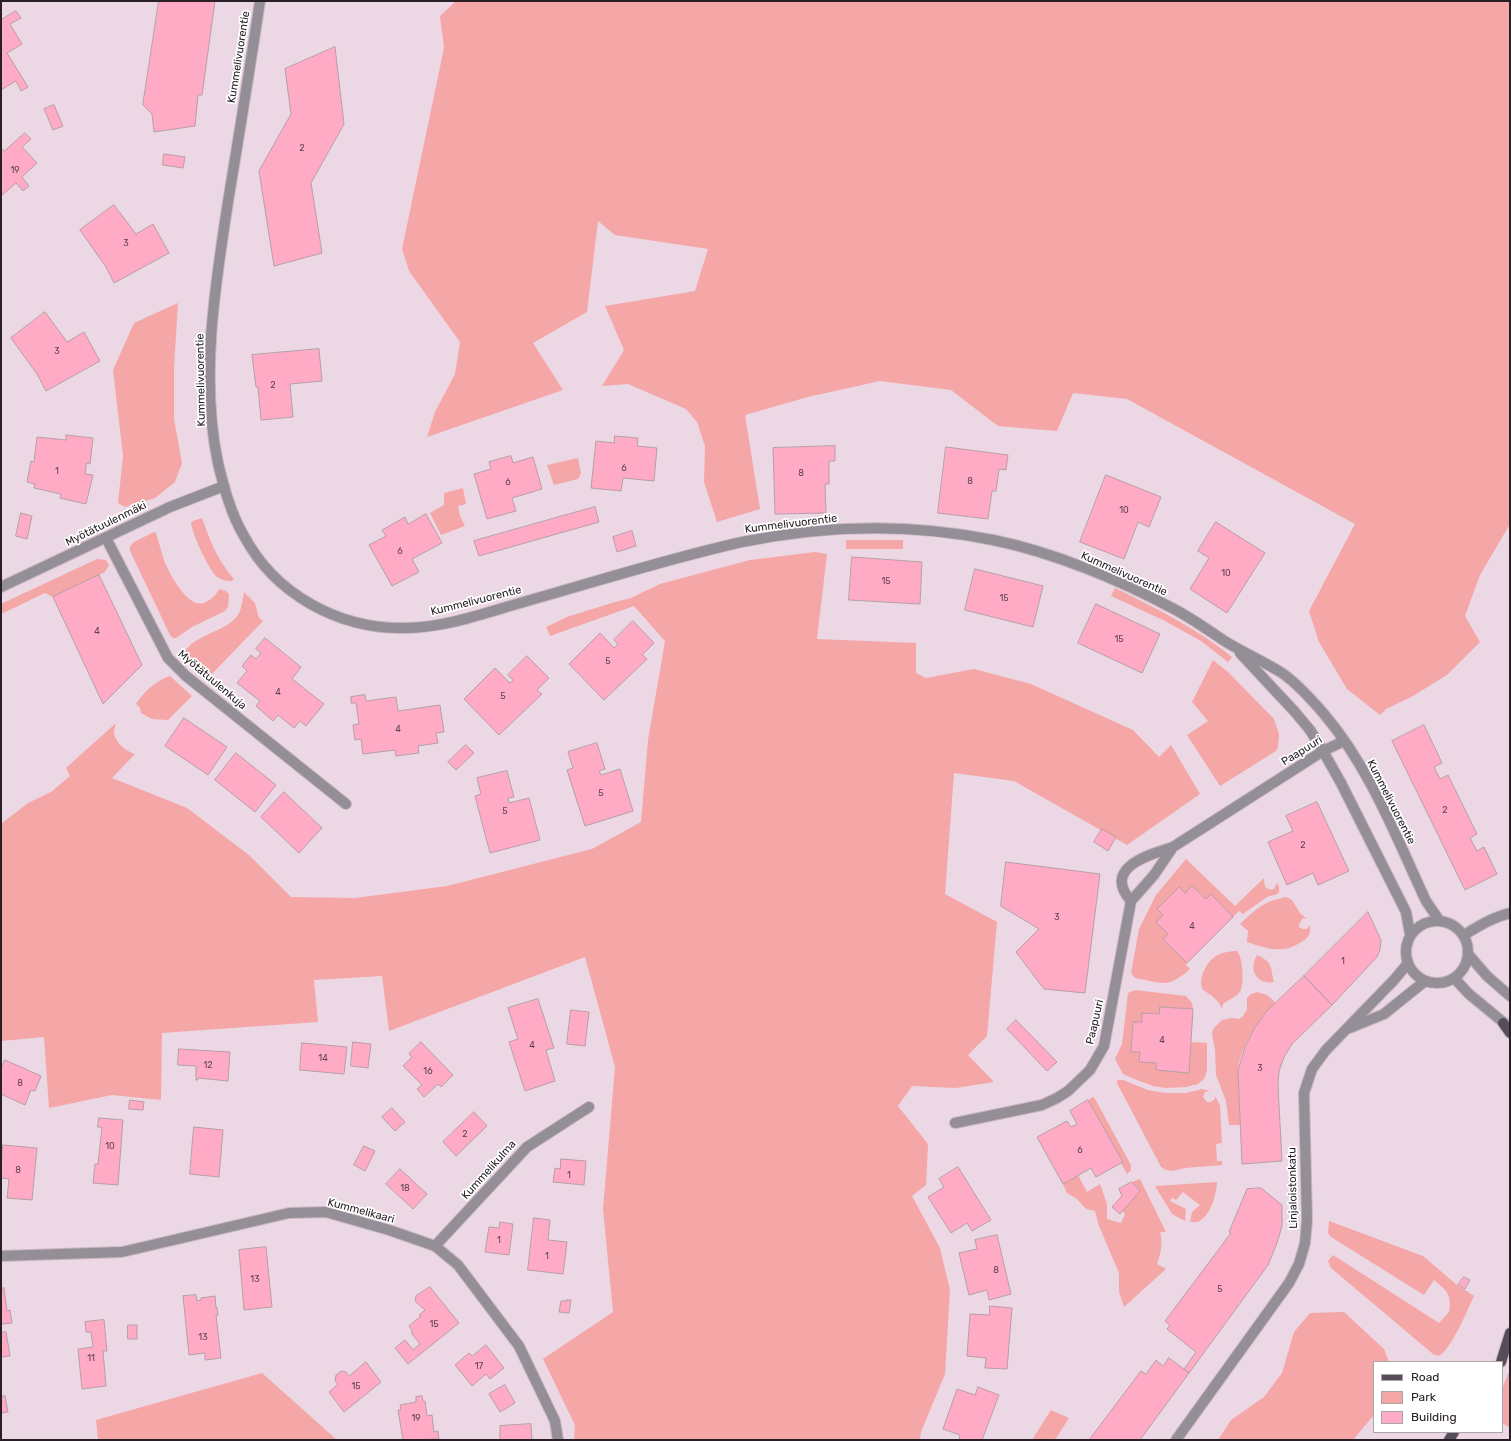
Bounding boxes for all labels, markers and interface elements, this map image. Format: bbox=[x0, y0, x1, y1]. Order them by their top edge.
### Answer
street label: Kummelivuorentie bbox=[225, 10, 253, 104]
house number: 2 bbox=[299, 143, 305, 153]
house number: 19 bbox=[10, 165, 20, 175]
house number: 3 bbox=[123, 238, 129, 248]
street label: Kummelivuorentie bbox=[194, 333, 208, 427]
house number: 3 bbox=[54, 346, 60, 356]
house number: 2 bbox=[270, 380, 276, 390]
house number: 6 bbox=[621, 463, 627, 473]
house number: 1 bbox=[55, 466, 59, 476]
house number: 8 bbox=[798, 468, 804, 478]
house number: 8 bbox=[967, 476, 973, 486]
house number: 6 bbox=[505, 477, 511, 487]
street label: Myötätuulenmäki bbox=[63, 499, 149, 549]
house number: 10 bbox=[1119, 505, 1129, 515]
street label: Kummelivuorentie bbox=[744, 512, 838, 536]
house number: 6 bbox=[397, 546, 403, 556]
street label: Kummelivuorentie bbox=[1079, 549, 1169, 599]
house number: 10 bbox=[1221, 568, 1231, 578]
house number: 15 bbox=[881, 576, 891, 586]
street label: Kummelivuorentie bbox=[429, 583, 523, 619]
house number: 15 bbox=[999, 593, 1009, 603]
house number: 4 bbox=[94, 626, 100, 636]
house number: 15 bbox=[1114, 634, 1124, 644]
street label: Myötätuulenkuja bbox=[175, 647, 249, 713]
house number: 5 bbox=[605, 656, 611, 666]
house number: 4 bbox=[275, 687, 281, 697]
house number: 5 bbox=[500, 691, 506, 701]
house number: 4 bbox=[395, 724, 401, 734]
street label: Paapuuri bbox=[1279, 733, 1325, 769]
street label: Kummelivuorentie bbox=[1364, 758, 1418, 846]
house number: 5 bbox=[598, 788, 604, 798]
house number: 2 bbox=[1442, 805, 1448, 815]
house number: 5 bbox=[502, 806, 508, 816]
house number: 2 bbox=[1300, 840, 1306, 850]
house number: 3 bbox=[1054, 912, 1060, 922]
house number: 4 bbox=[1189, 921, 1195, 931]
house number: 1 bbox=[1341, 956, 1345, 966]
street label: Paapuuri bbox=[1083, 998, 1107, 1046]
house number: 4 bbox=[1159, 1035, 1165, 1045]
house number: 4 bbox=[529, 1040, 535, 1050]
house number: 14 bbox=[318, 1053, 328, 1063]
house number: 12 bbox=[203, 1060, 213, 1070]
house number: 3 bbox=[1257, 1063, 1263, 1073]
house number: 16 bbox=[423, 1066, 433, 1076]
house number: 8 bbox=[17, 1078, 23, 1088]
house number: 2 bbox=[462, 1129, 468, 1139]
street label: Kummelikulma bbox=[459, 1138, 519, 1202]
house number: 10 bbox=[105, 1141, 115, 1151]
house number: 6 bbox=[1077, 1145, 1083, 1155]
street label: Linjaloistonkatu bbox=[1286, 1147, 1300, 1229]
house number: 8 bbox=[15, 1165, 21, 1175]
house number: 1 bbox=[567, 1170, 571, 1180]
house number: 18 bbox=[400, 1183, 410, 1193]
street label: Kummelikaari bbox=[326, 1196, 396, 1226]
house number: 1 bbox=[497, 1235, 501, 1245]
house number: 1 bbox=[545, 1251, 549, 1261]
house number: 8 bbox=[993, 1265, 999, 1275]
house number: 13 bbox=[250, 1274, 260, 1284]
house number: 5 bbox=[1217, 1284, 1223, 1294]
house number: 15 bbox=[429, 1319, 439, 1329]
house number: 13 bbox=[198, 1332, 208, 1342]
house number: 11 bbox=[87, 1353, 95, 1363]
house number: 17 bbox=[475, 1361, 483, 1371]
legend bbox=[1373, 1361, 1503, 1433]
text: Road bbox=[1411, 1370, 1439, 1384]
house number: 15 bbox=[351, 1381, 361, 1391]
text: Park bbox=[1411, 1390, 1436, 1404]
text: Building bbox=[1411, 1410, 1457, 1424]
house number: 19 bbox=[411, 1413, 421, 1423]

